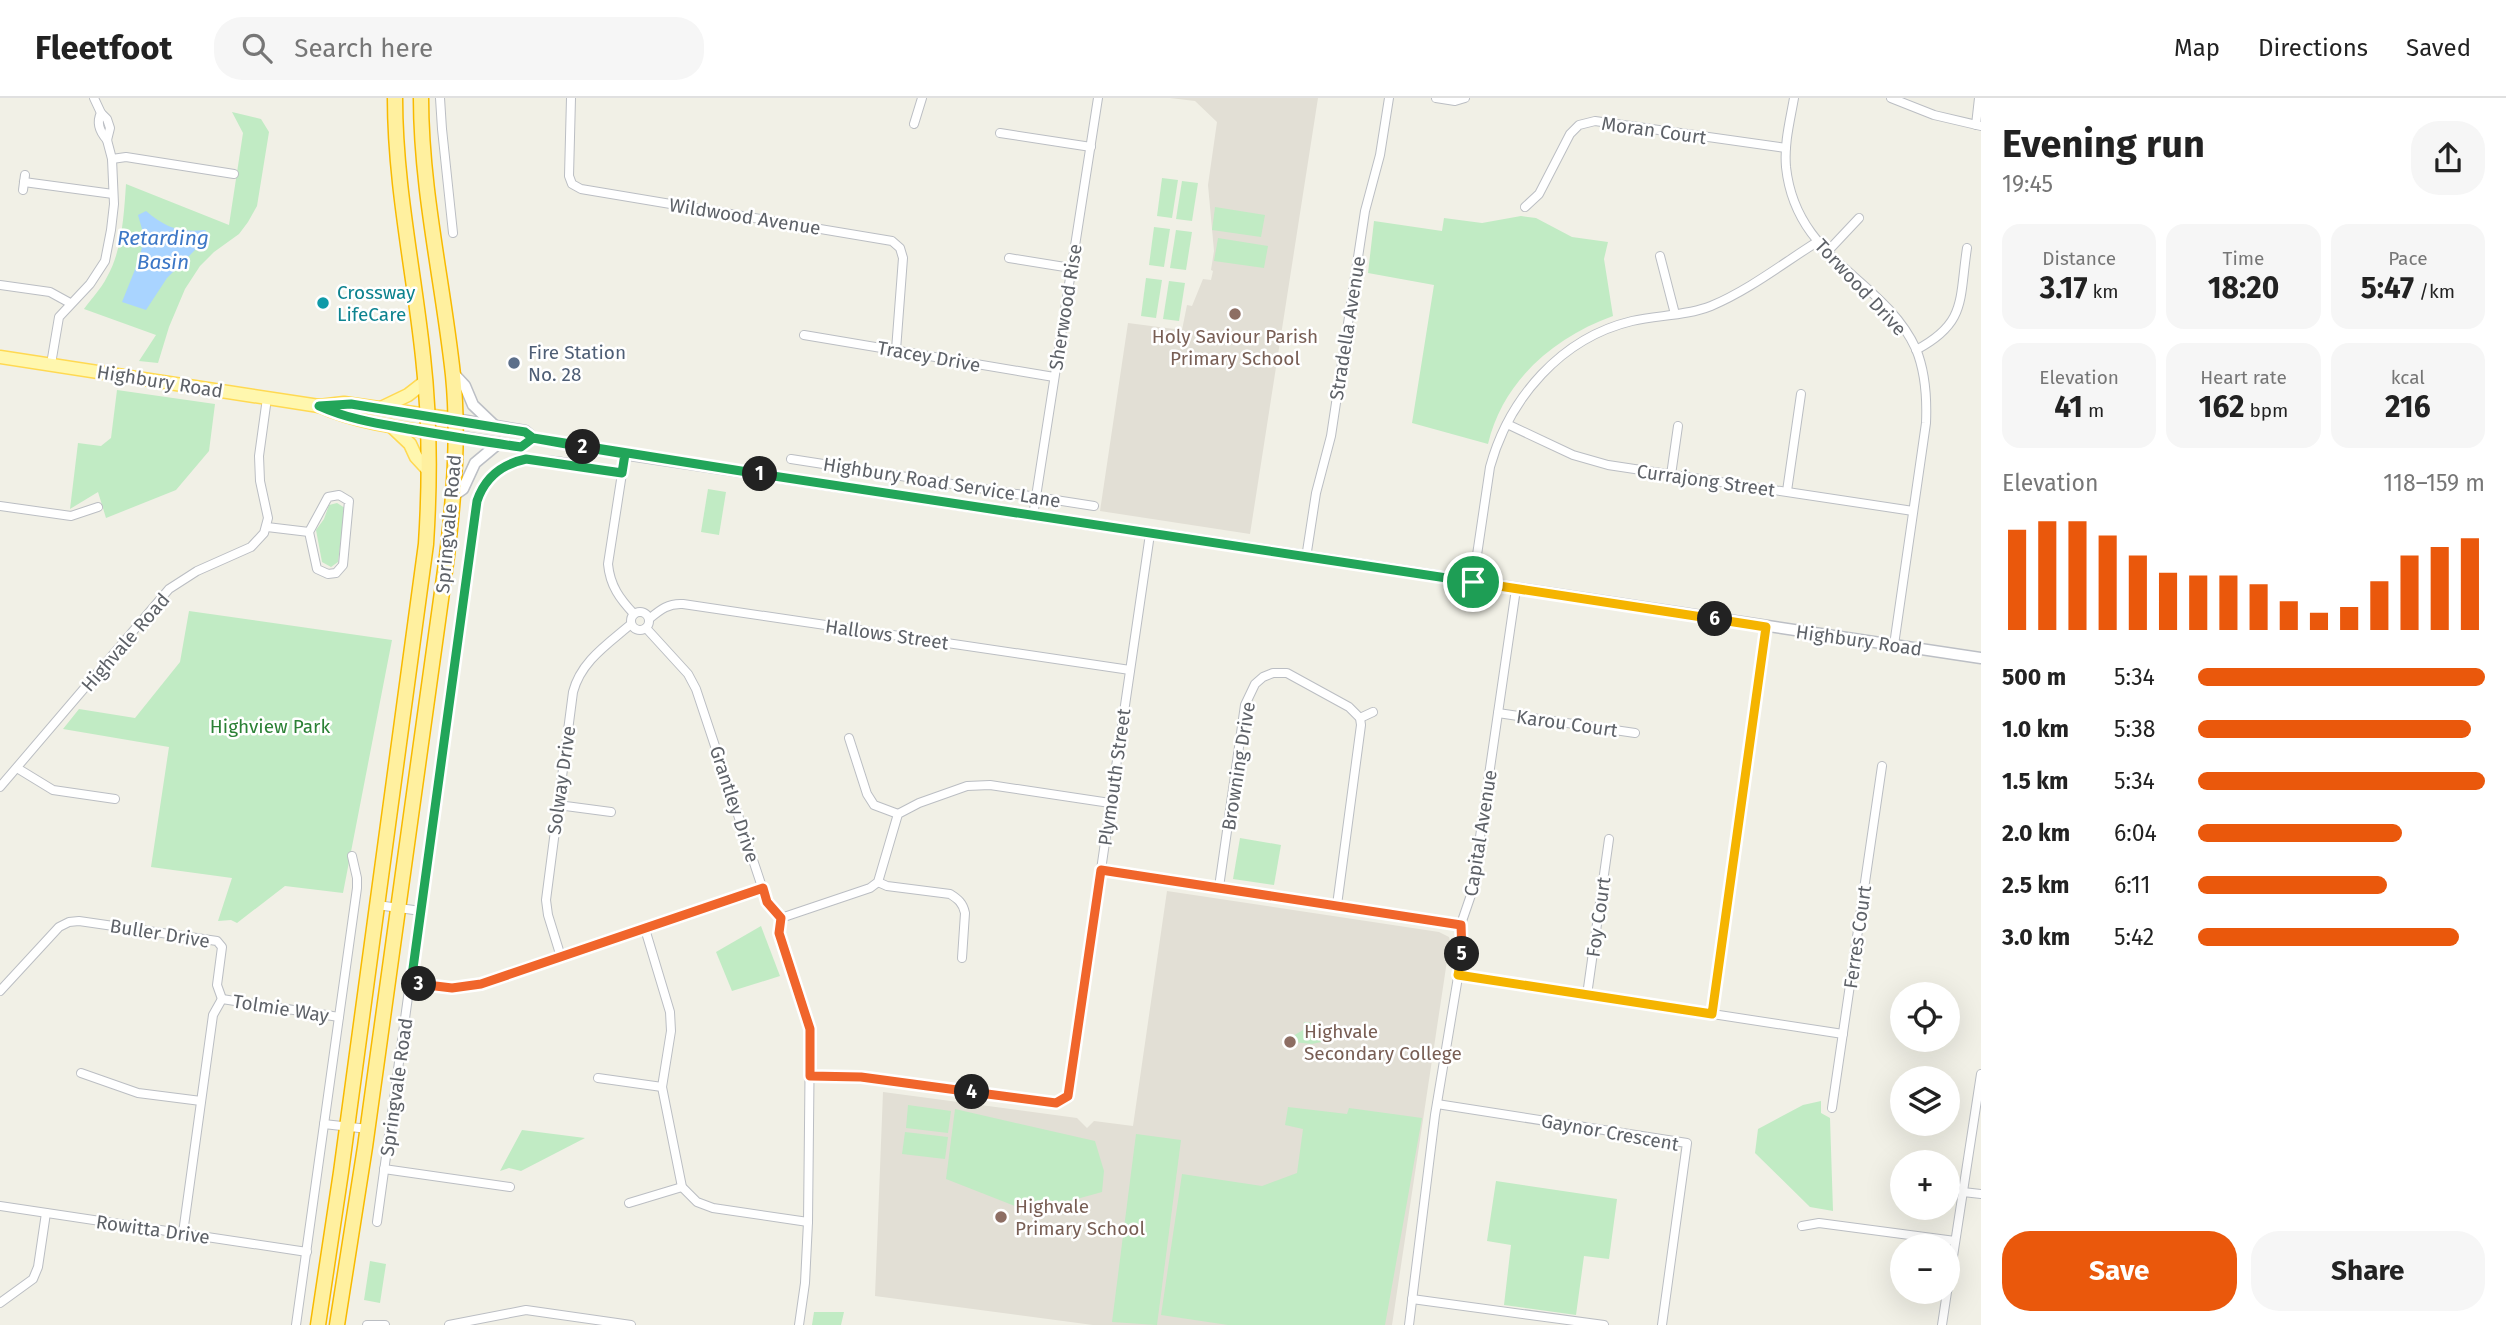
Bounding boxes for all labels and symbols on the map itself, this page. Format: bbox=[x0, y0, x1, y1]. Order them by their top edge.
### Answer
street label: Moran Court bbox=[1600, 112, 1708, 149]
street label: Wildwood Avenue bbox=[667, 193, 822, 240]
water label: Retarding Basin bbox=[117, 225, 209, 275]
street label: Torwood Drive bbox=[1810, 234, 1911, 341]
street label: Sherwood Rise bbox=[1044, 242, 1087, 372]
street label: Stradella Avenue bbox=[1325, 254, 1370, 402]
place label: Crossway LifeCare bbox=[337, 281, 416, 326]
marker: Crossway LifeCare bbox=[315, 295, 331, 311]
marker: Holy Saviour Parish Primary School bbox=[1227, 306, 1243, 322]
place label: Holy Saviour Parish Primary School bbox=[1152, 325, 1318, 370]
street label: Tracey Drive bbox=[876, 336, 982, 377]
place label: Fire Station No. 28 bbox=[528, 341, 626, 386]
marker: Fire Station No. 28 bbox=[506, 355, 522, 371]
street label: Highbury Road bbox=[95, 360, 225, 403]
pin: 2 bbox=[566, 430, 600, 464]
street label: Highbury Road Service Lane bbox=[822, 452, 1062, 513]
street label: Springvale Road bbox=[431, 454, 466, 594]
pin: 1 bbox=[742, 456, 778, 492]
street label: Currajong Street bbox=[1635, 459, 1777, 502]
pin bbox=[1443, 552, 1503, 612]
street label: Highvale Road bbox=[76, 588, 174, 696]
pin: 6 bbox=[1698, 602, 1732, 636]
street label: Hallows Street bbox=[824, 614, 950, 655]
street label: Highbury Road bbox=[1794, 620, 1923, 661]
street label: Browning Drive bbox=[1217, 700, 1260, 832]
street label: Karou Court bbox=[1515, 705, 1619, 742]
street label: Plymouth Street bbox=[1093, 707, 1136, 847]
park label: Highview Park bbox=[210, 715, 330, 738]
street label: Solway Drive bbox=[542, 724, 580, 836]
street label: Grantley Drive bbox=[705, 743, 764, 865]
street label: Capital Avenue bbox=[1459, 768, 1502, 898]
street label: Foy Court bbox=[1581, 875, 1616, 959]
street label: Ferres Court bbox=[1839, 884, 1876, 990]
street label: Buller Drive bbox=[108, 914, 212, 953]
pin: 5 bbox=[1444, 936, 1480, 972]
pin: 3 bbox=[402, 966, 436, 1001]
street label: Tolmie Way bbox=[231, 990, 331, 1028]
street label: Springvale Road bbox=[375, 1017, 418, 1158]
place label: Highvale Secondary College bbox=[1304, 1020, 1462, 1065]
marker: Highvale Secondary College bbox=[1282, 1034, 1298, 1050]
pin: 4 bbox=[954, 1074, 990, 1110]
street label: Gaynor Crescent bbox=[1539, 1109, 1681, 1156]
place label: Highvale Primary School bbox=[1015, 1195, 1145, 1240]
marker: Highvale Primary School bbox=[993, 1209, 1009, 1225]
street label: Rowitta Drive bbox=[94, 1210, 211, 1249]

